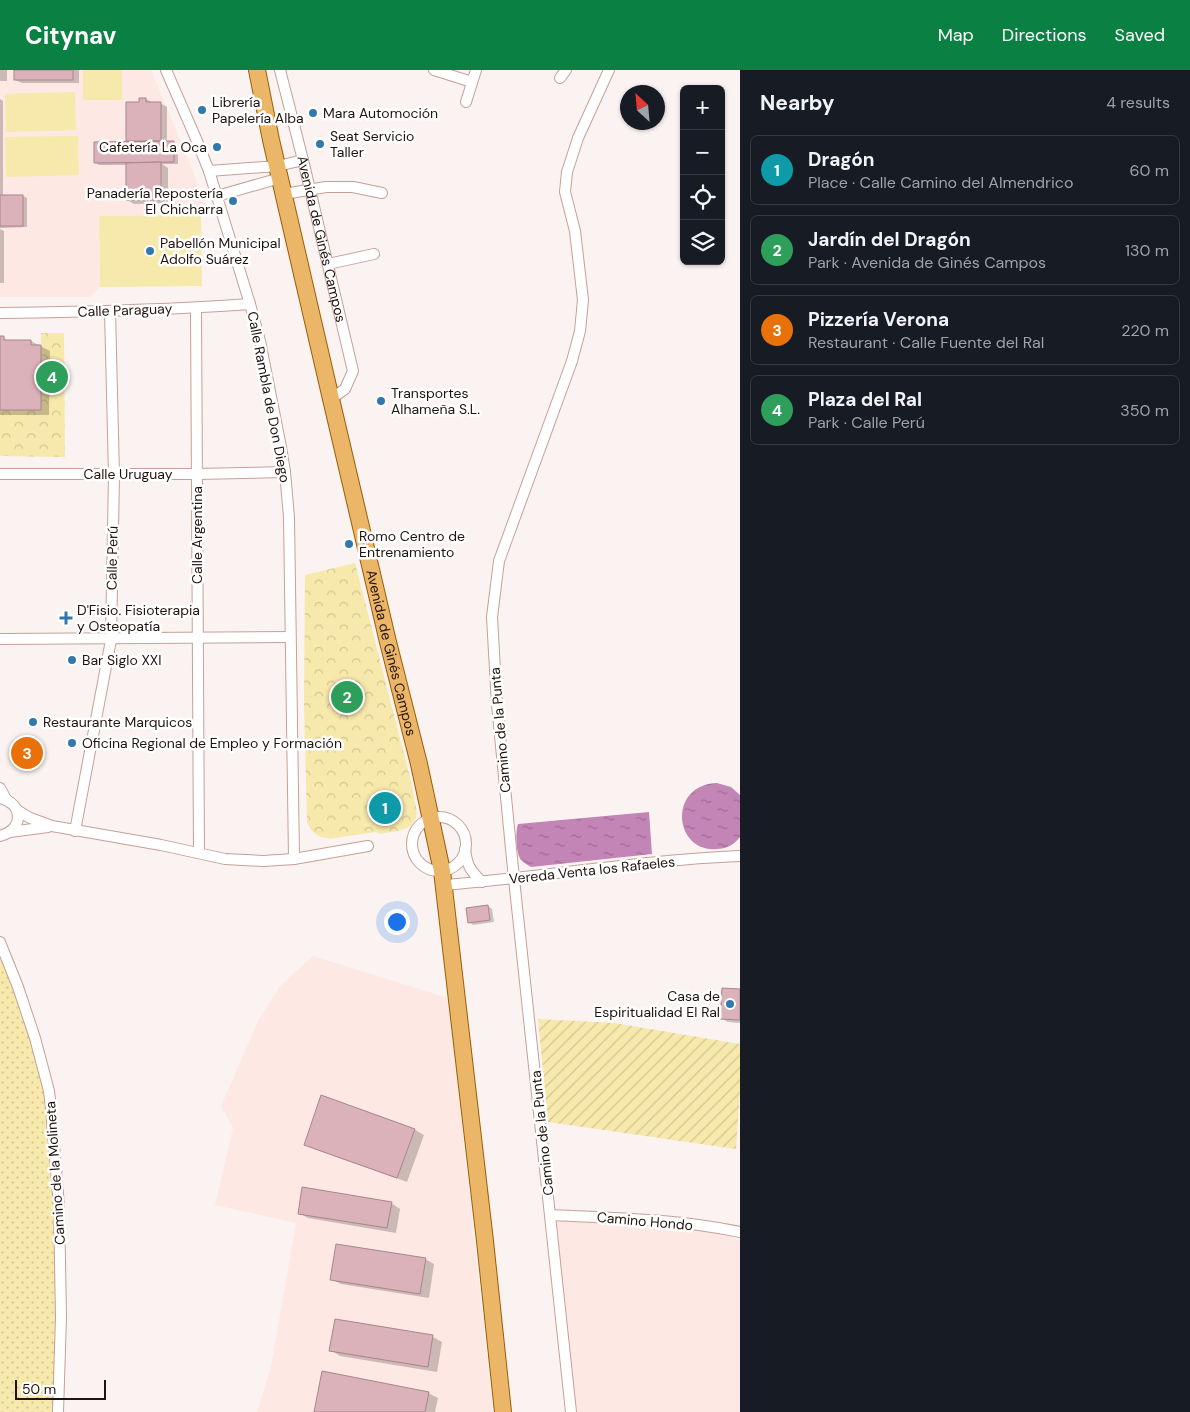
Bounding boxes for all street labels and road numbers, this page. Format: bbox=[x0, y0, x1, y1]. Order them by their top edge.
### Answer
street label: Avenida de Ginés Campos bbox=[293, 154, 350, 324]
street label: Calle Paraguay bbox=[77, 299, 173, 321]
street label: Calle Rambla de Don Diego bbox=[244, 310, 294, 484]
street label: Calle Uruguay bbox=[84, 465, 173, 483]
street label: Calle Argentina bbox=[188, 486, 206, 584]
street label: Calle Perú bbox=[102, 526, 122, 590]
street label: Avenida de Ginés Campos bbox=[362, 568, 420, 738]
street label: Camino de la Punta bbox=[486, 667, 514, 793]
street label: Vereda Venta los Rafaeles bbox=[508, 852, 676, 888]
street label: Camino de la Punta bbox=[526, 1070, 558, 1196]
street label: Camino de la Molineta bbox=[41, 1101, 69, 1245]
street label: Camino Hondo bbox=[596, 1208, 694, 1234]

